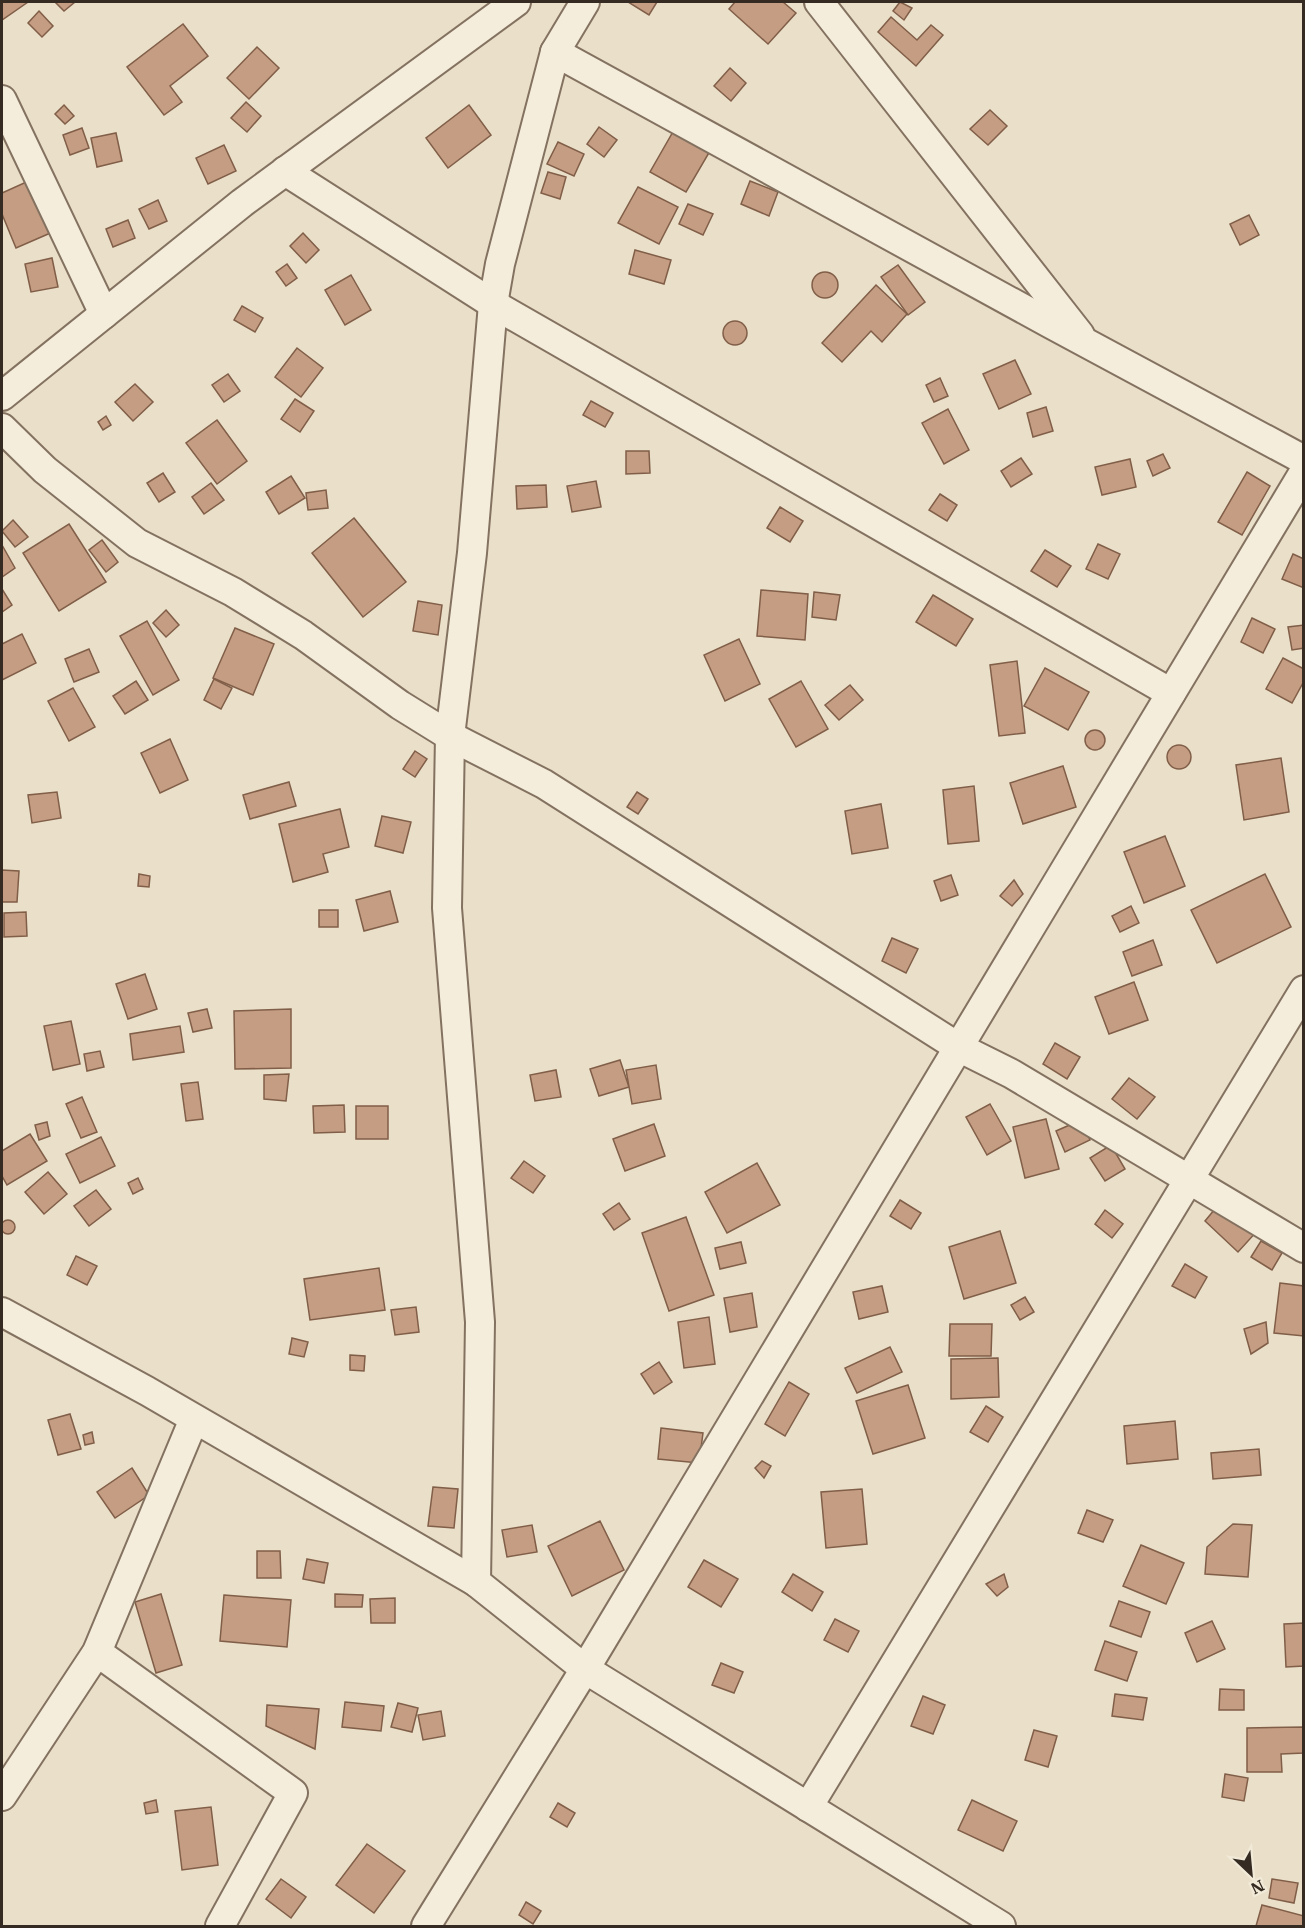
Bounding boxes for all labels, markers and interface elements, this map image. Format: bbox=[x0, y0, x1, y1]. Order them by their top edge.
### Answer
north arrow bbox=[1221, 1844, 1281, 1904]
text: N bbox=[1248, 1876, 1268, 1899]

